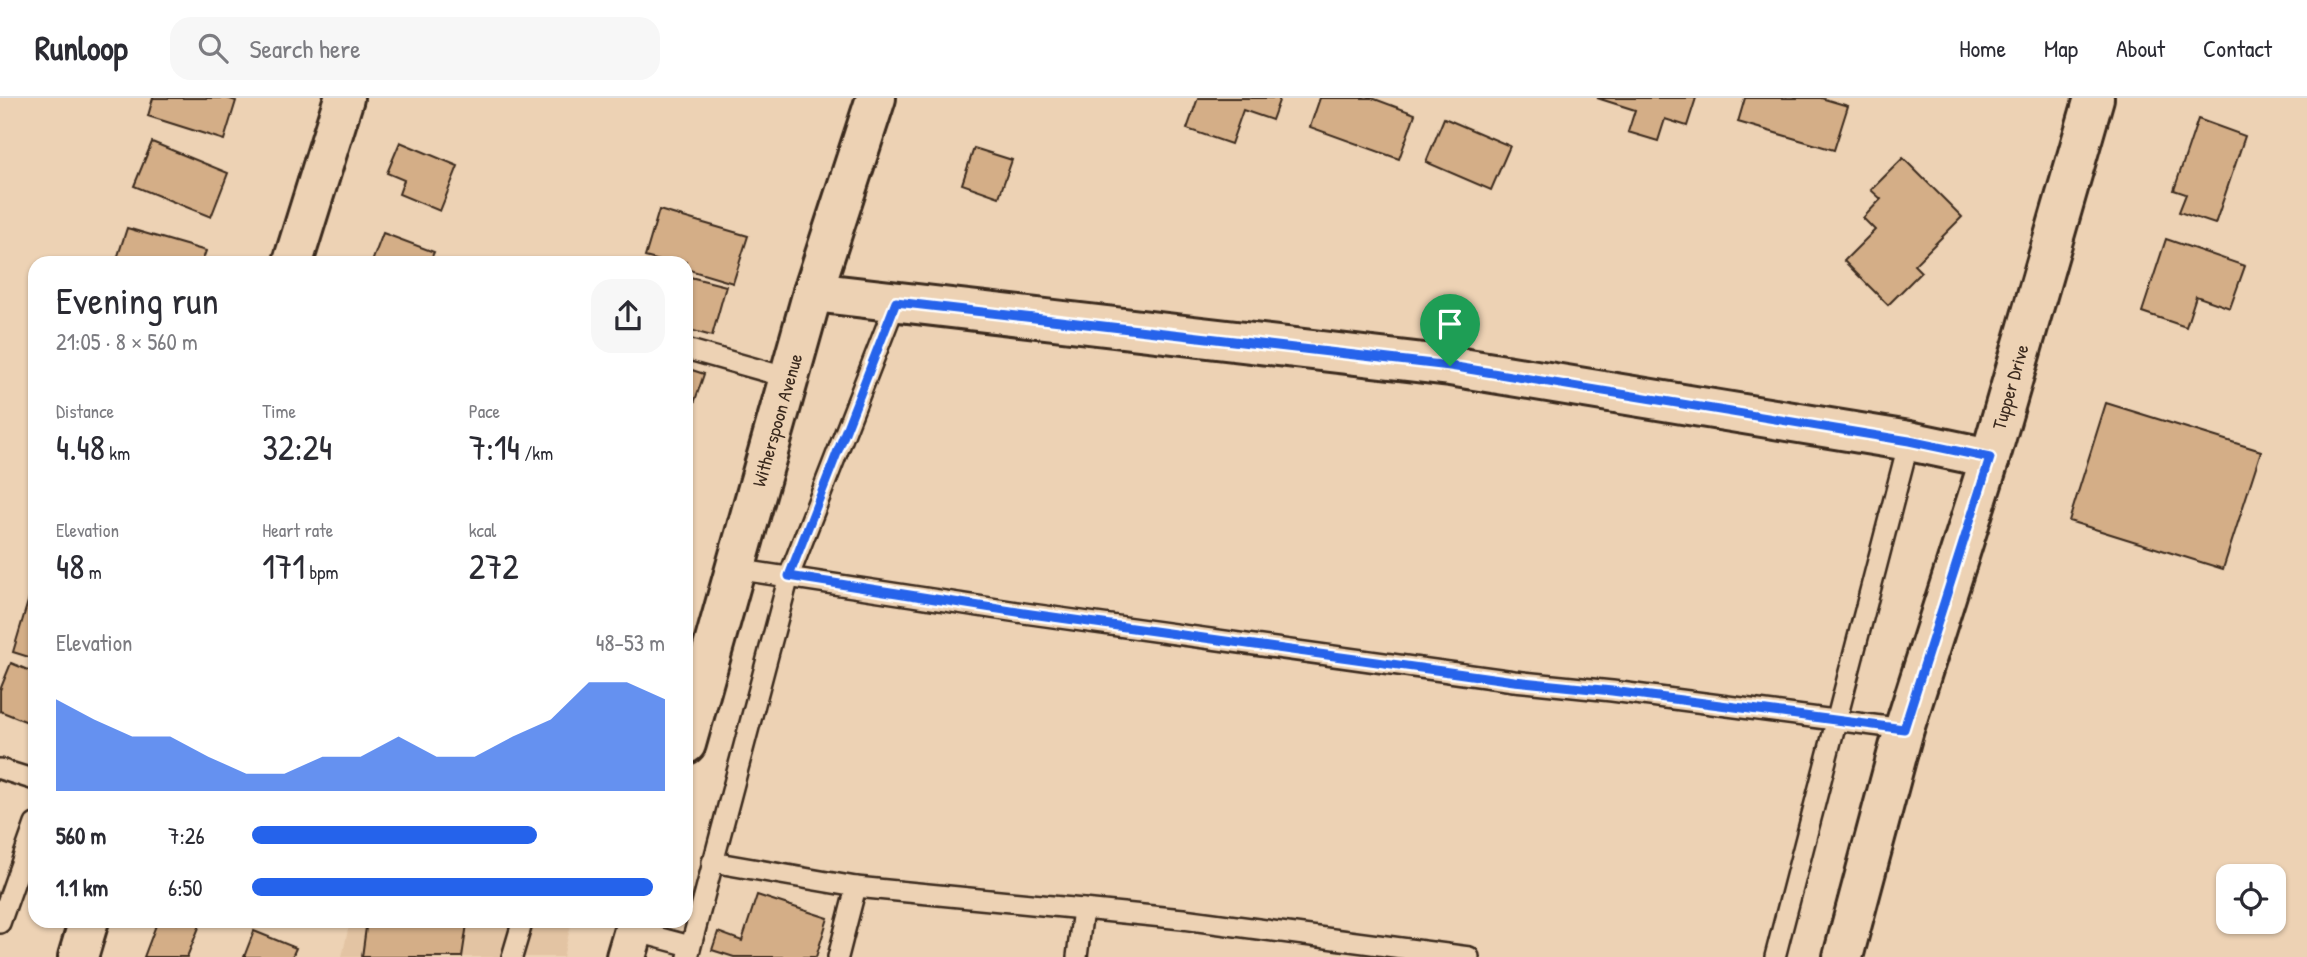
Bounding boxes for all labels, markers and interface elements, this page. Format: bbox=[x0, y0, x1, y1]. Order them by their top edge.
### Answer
search box bbox=[170, 17, 660, 80]
text: Runloop bbox=[35, 26, 128, 70]
icon: search bbox=[194, 29, 232, 67]
text: Search here bbox=[250, 31, 361, 66]
text: Home bbox=[1959, 32, 2006, 64]
text: Map bbox=[2044, 32, 2078, 64]
text: About bbox=[2116, 32, 2165, 64]
text: Contact bbox=[2203, 32, 2272, 64]
text: Evening run bbox=[56, 274, 219, 326]
button: share bbox=[591, 279, 665, 353]
pin bbox=[1420, 294, 1480, 366]
icon: arrive bbox=[1431, 305, 1469, 343]
text: 21:05 · 8 × 560 m bbox=[56, 326, 198, 357]
street label: Tupper Drive bbox=[1985, 341, 2035, 433]
street label: Witherspoon Avenue bbox=[746, 350, 809, 490]
text: Distance bbox=[56, 398, 114, 424]
text: Time bbox=[262, 398, 296, 424]
text: Pace bbox=[469, 398, 500, 424]
text: 4.48 bbox=[56, 424, 105, 471]
text: 32:24 bbox=[262, 424, 332, 471]
text: 7:14 bbox=[469, 424, 520, 471]
text: km bbox=[105, 440, 130, 466]
text: /km bbox=[520, 440, 553, 466]
text: Elevation bbox=[56, 517, 119, 543]
text: Heart rate bbox=[262, 517, 333, 543]
text: kcal bbox=[469, 517, 496, 543]
text: 48 bbox=[56, 543, 84, 590]
text: 171 bbox=[262, 543, 305, 590]
text: 272 bbox=[469, 543, 519, 590]
text: m bbox=[84, 559, 102, 585]
text: bpm bbox=[305, 559, 338, 585]
text: Elevation bbox=[56, 627, 132, 658]
text: 48–53 m bbox=[596, 627, 665, 658]
text: 560 m bbox=[56, 820, 106, 851]
text: 7:26 bbox=[168, 820, 205, 851]
map controls bbox=[2216, 864, 2286, 934]
button: locate bbox=[2216, 864, 2286, 934]
text: 1.1 km bbox=[56, 872, 108, 903]
text: 6:50 bbox=[168, 872, 203, 903]

